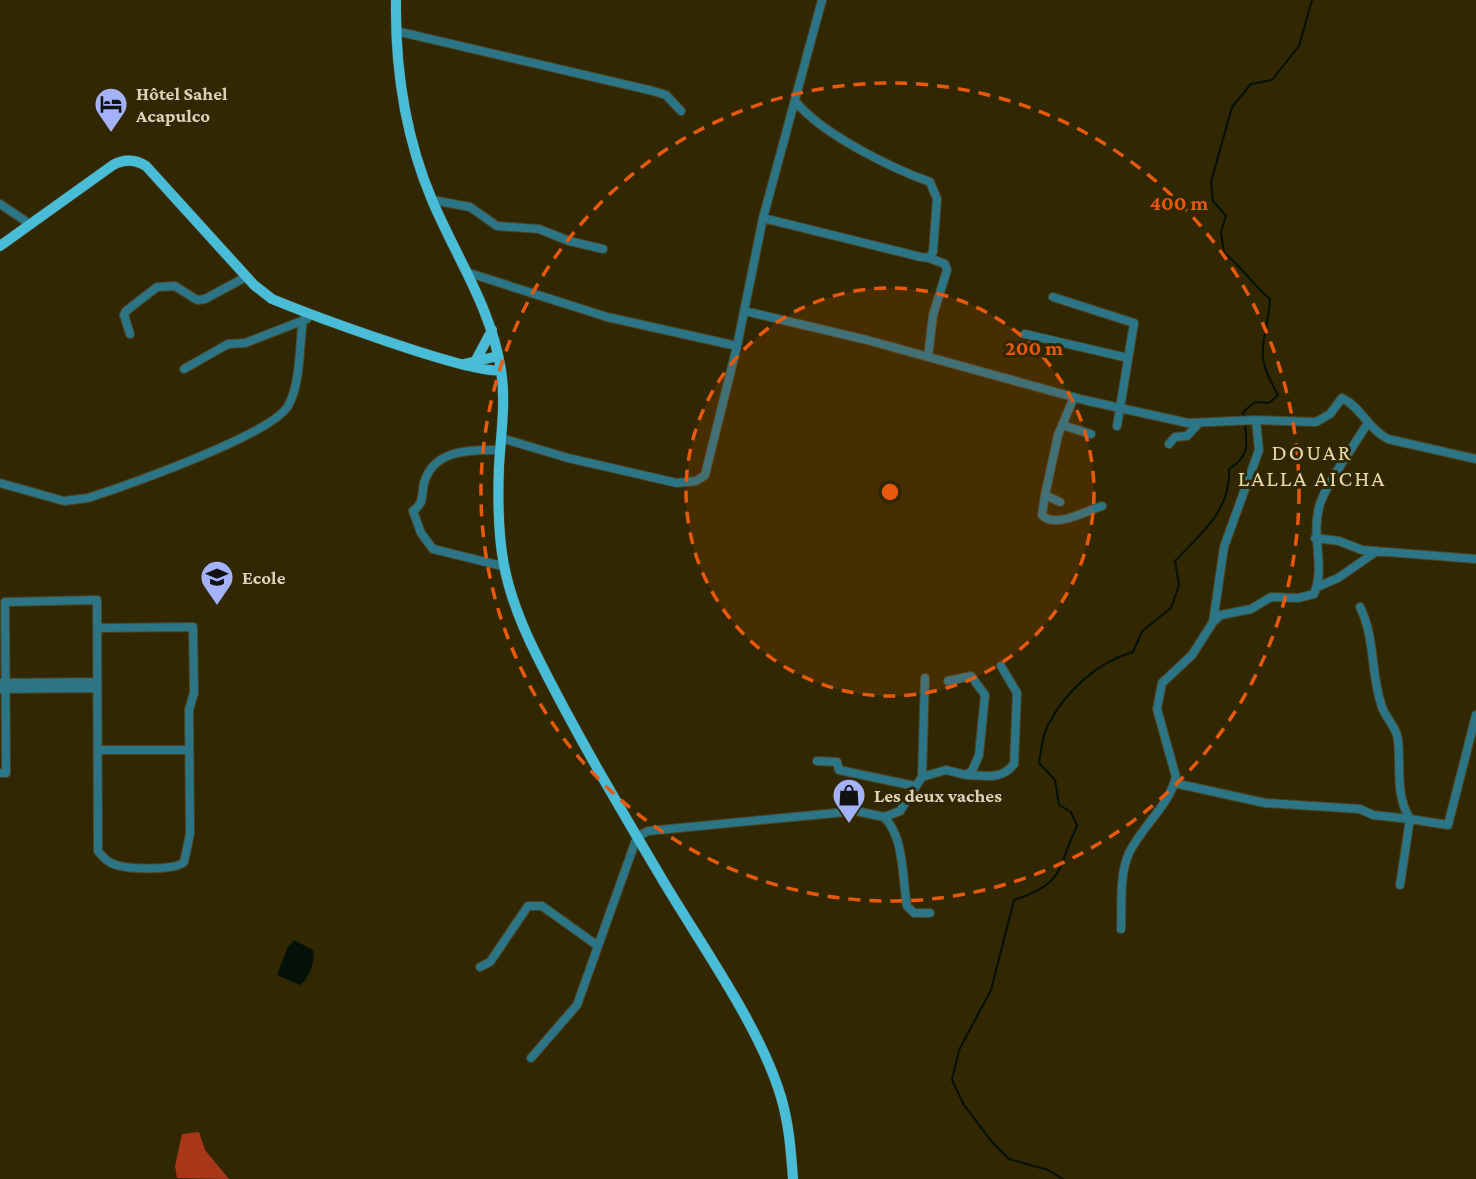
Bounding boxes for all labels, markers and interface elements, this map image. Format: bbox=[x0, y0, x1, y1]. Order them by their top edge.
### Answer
place label: Hôtel Sahel Acapulco bbox=[135, 83, 228, 126]
hotel icon: Hôtel Sahel Acapulco bbox=[92, 85, 130, 134]
text: 400 m bbox=[1150, 191, 1209, 215]
text: 200 m bbox=[1005, 336, 1063, 360]
district label: DOUAR LALLA AICHA bbox=[1238, 439, 1386, 491]
centre of rings bbox=[878, 480, 902, 504]
school or university icon: Ecole bbox=[198, 558, 236, 607]
place label: Ecole bbox=[242, 567, 286, 588]
shop icon: Les deux vaches bbox=[830, 776, 868, 825]
place label: Les deux vaches bbox=[874, 785, 1002, 806]

